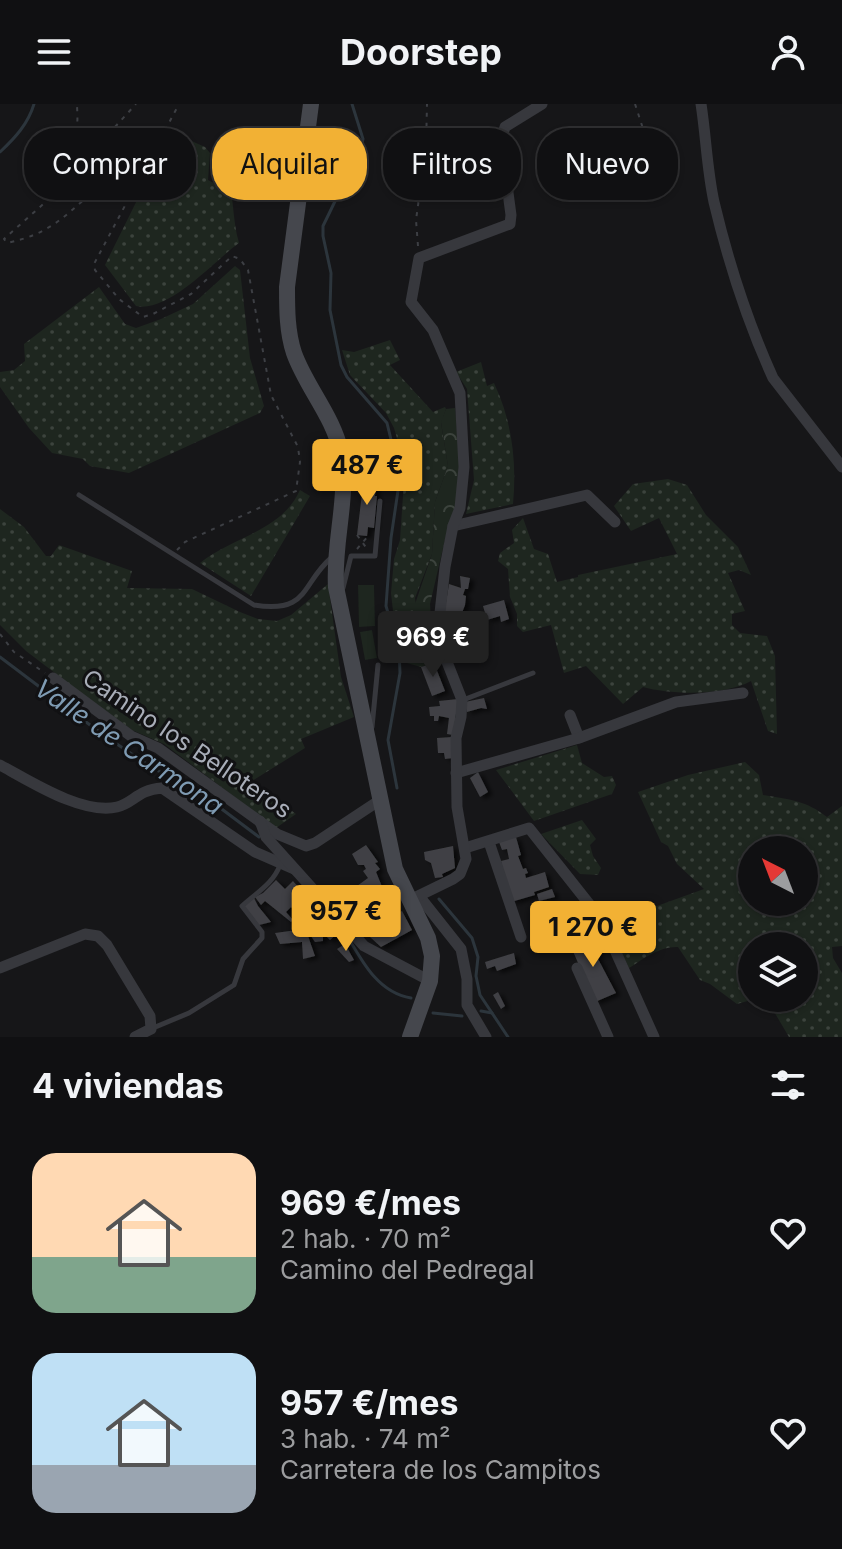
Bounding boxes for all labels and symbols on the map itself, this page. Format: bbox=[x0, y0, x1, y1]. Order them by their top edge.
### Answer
pin: 487 € bbox=[311, 439, 423, 507]
pin: 969 € bbox=[377, 611, 489, 679]
street label: Camino los Belloteros bbox=[77, 663, 297, 824]
water label: Valle de Carmona bbox=[29, 672, 229, 821]
north arrow bbox=[738, 836, 818, 916]
pin: 957 € bbox=[290, 885, 402, 953]
pin: 1 270 € bbox=[519, 901, 667, 969]

